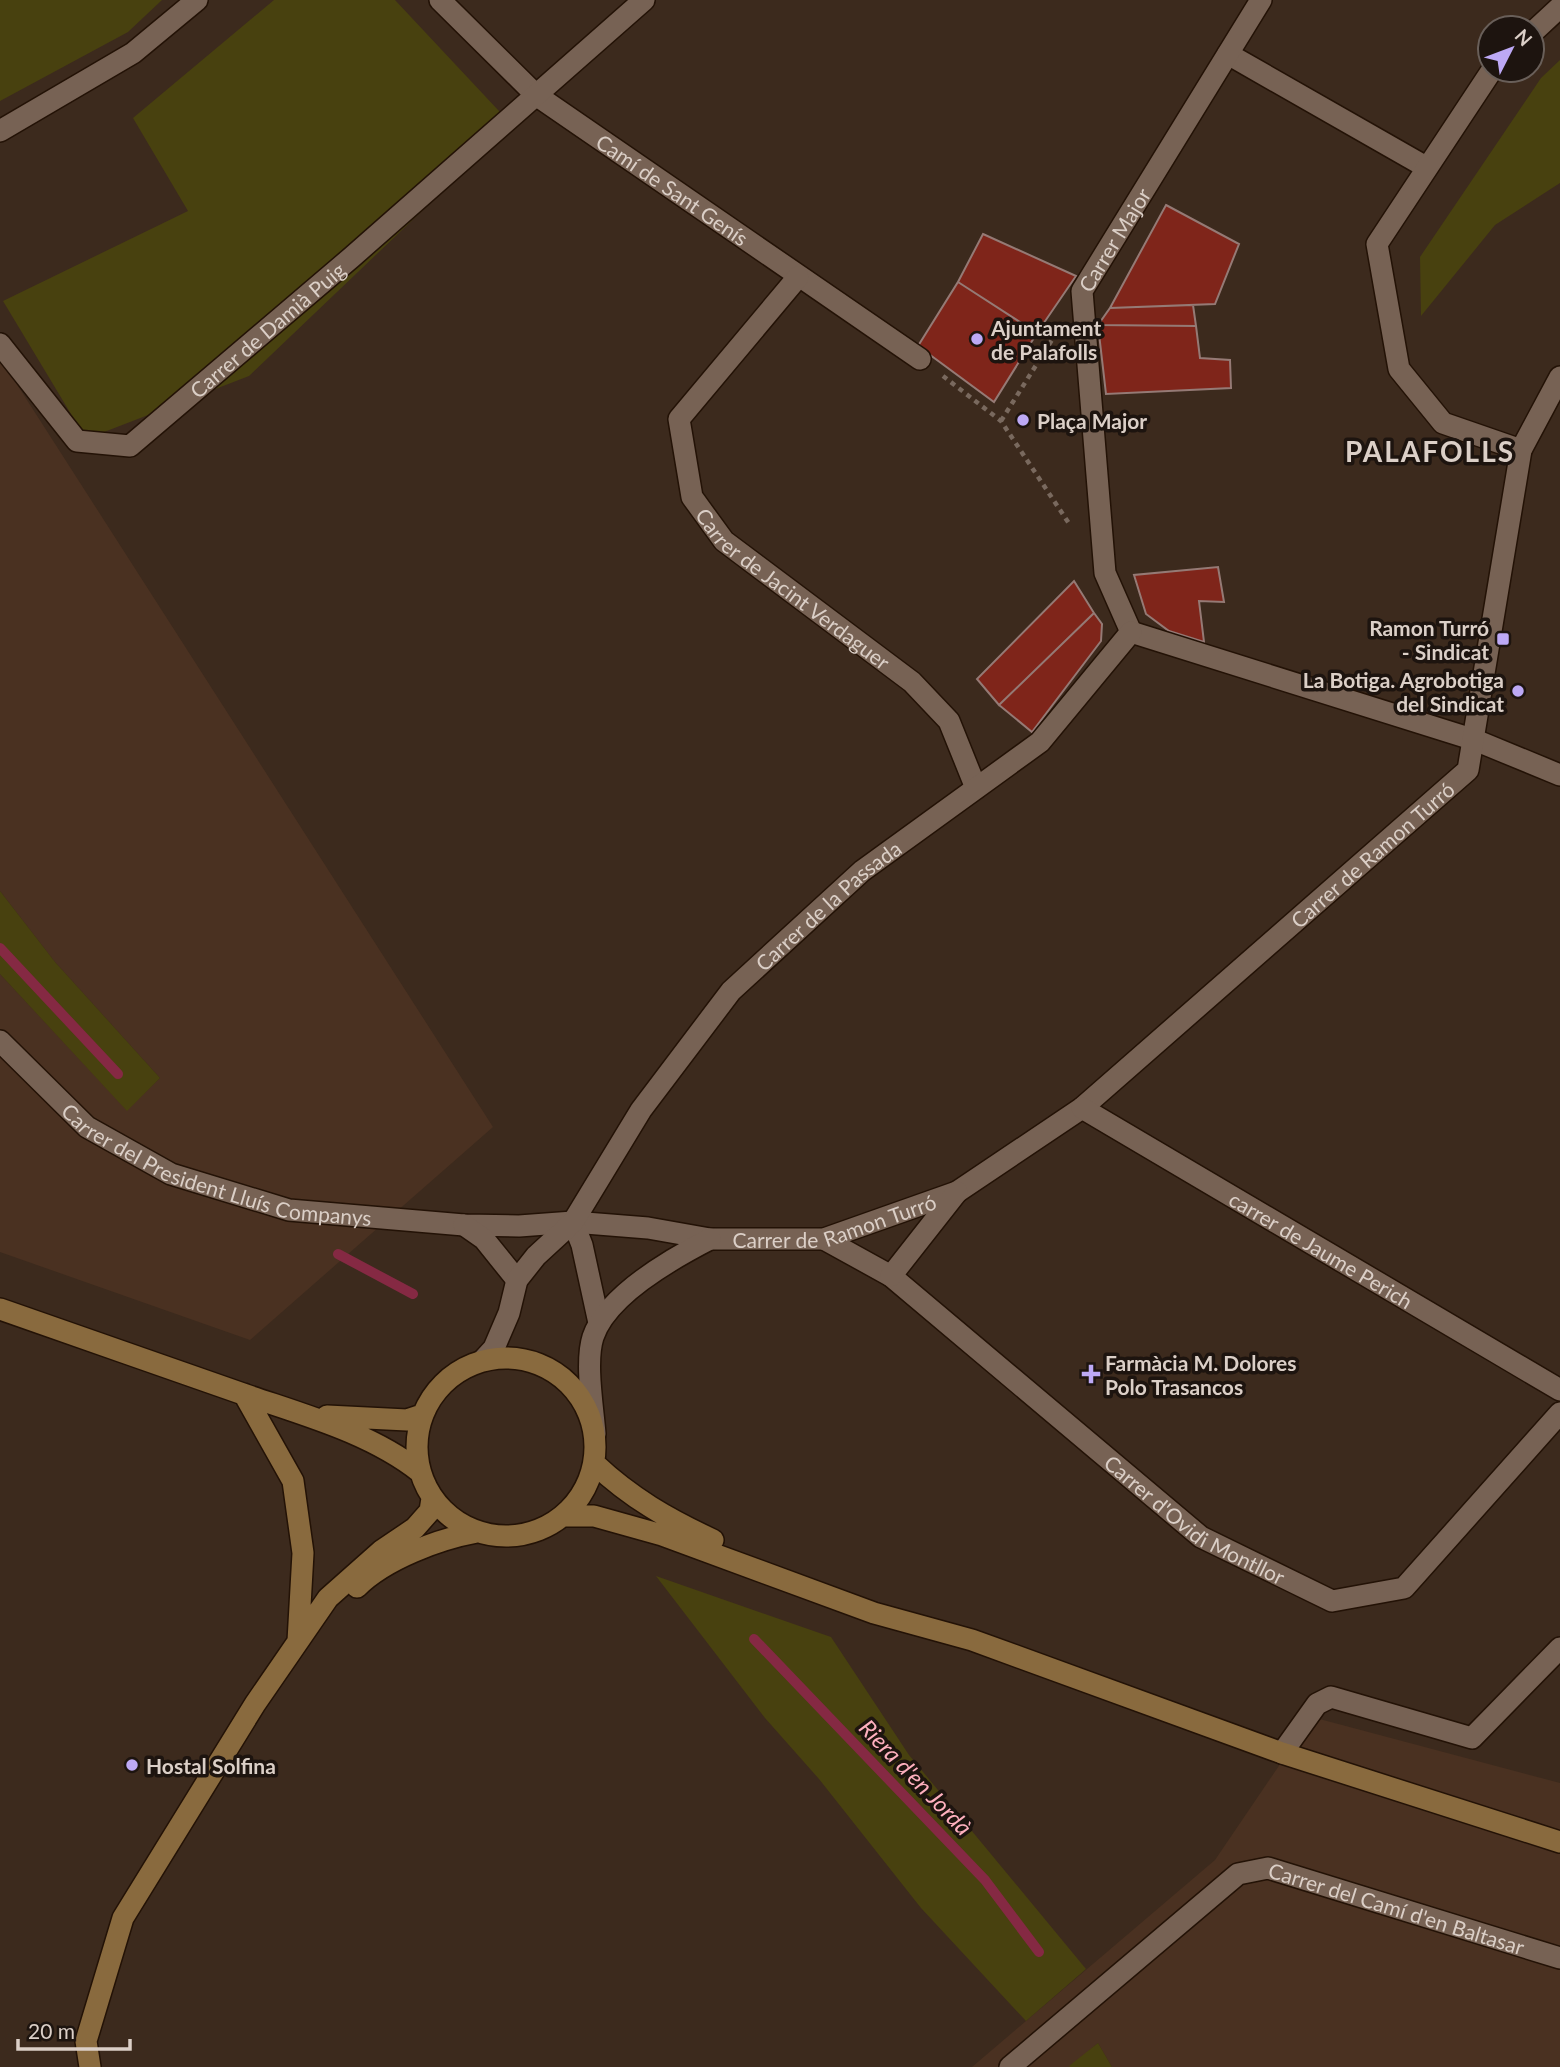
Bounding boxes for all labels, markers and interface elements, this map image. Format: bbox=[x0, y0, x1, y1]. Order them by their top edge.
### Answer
north arrow bbox=[1476, 14, 1546, 84]
text: N bbox=[1511, 24, 1537, 50]
street label: Camí de Sant Genís bbox=[592, 128, 753, 250]
street label: Carrer Major bbox=[1072, 183, 1155, 296]
street label: Carrer de Damià Puig bbox=[184, 256, 350, 402]
place label: Ajuntament de Palafolls bbox=[990, 315, 1101, 364]
marker: Ajuntament de Palafolls bbox=[969, 331, 985, 347]
place label: Plaça Major bbox=[1037, 408, 1147, 433]
marker: Plaça Major bbox=[1015, 412, 1031, 428]
district label: PALAFOLLS bbox=[1345, 434, 1515, 468]
street label: Carrer de Jacint Verdaguer bbox=[691, 503, 896, 674]
place label: Ramon Turró - Sindicat bbox=[1369, 615, 1489, 664]
marker: Ramon Turró - Sindicat bbox=[1495, 631, 1511, 647]
place label: La Botiga. Agrobotiga del Sindicat bbox=[1303, 667, 1504, 716]
marker: La Botiga. Agrobotiga del Sindicat bbox=[1510, 683, 1526, 699]
street label: Carrer de Ramon Turró bbox=[1285, 776, 1459, 932]
street label: Carrer de la Passada bbox=[750, 835, 906, 975]
street label: Carrer del President Lluís Companys bbox=[57, 1098, 373, 1230]
street label: carrer de Jaume Perich bbox=[1225, 1185, 1418, 1313]
street label: Carrer de Ramon Turró bbox=[732, 1188, 939, 1252]
place label: Farmàcia M. Dolores Polo Trasancos bbox=[1105, 1350, 1297, 1399]
marker: Farmàcia M. Dolores Polo Trasancos bbox=[1083, 1366, 1099, 1382]
street label: Carrer d'Ovidi Montllor bbox=[1100, 1449, 1290, 1589]
water label: Riera d'en Jordà bbox=[854, 1713, 978, 1841]
place label: Hostal Solfina bbox=[146, 1753, 276, 1778]
marker: Hostal Solfina bbox=[124, 1757, 140, 1773]
street label: Carrer del Camí d'en Baltasar bbox=[1266, 1857, 1528, 1959]
scale bar bbox=[18, 2008, 130, 2052]
text: 20 m bbox=[28, 2018, 75, 2043]

